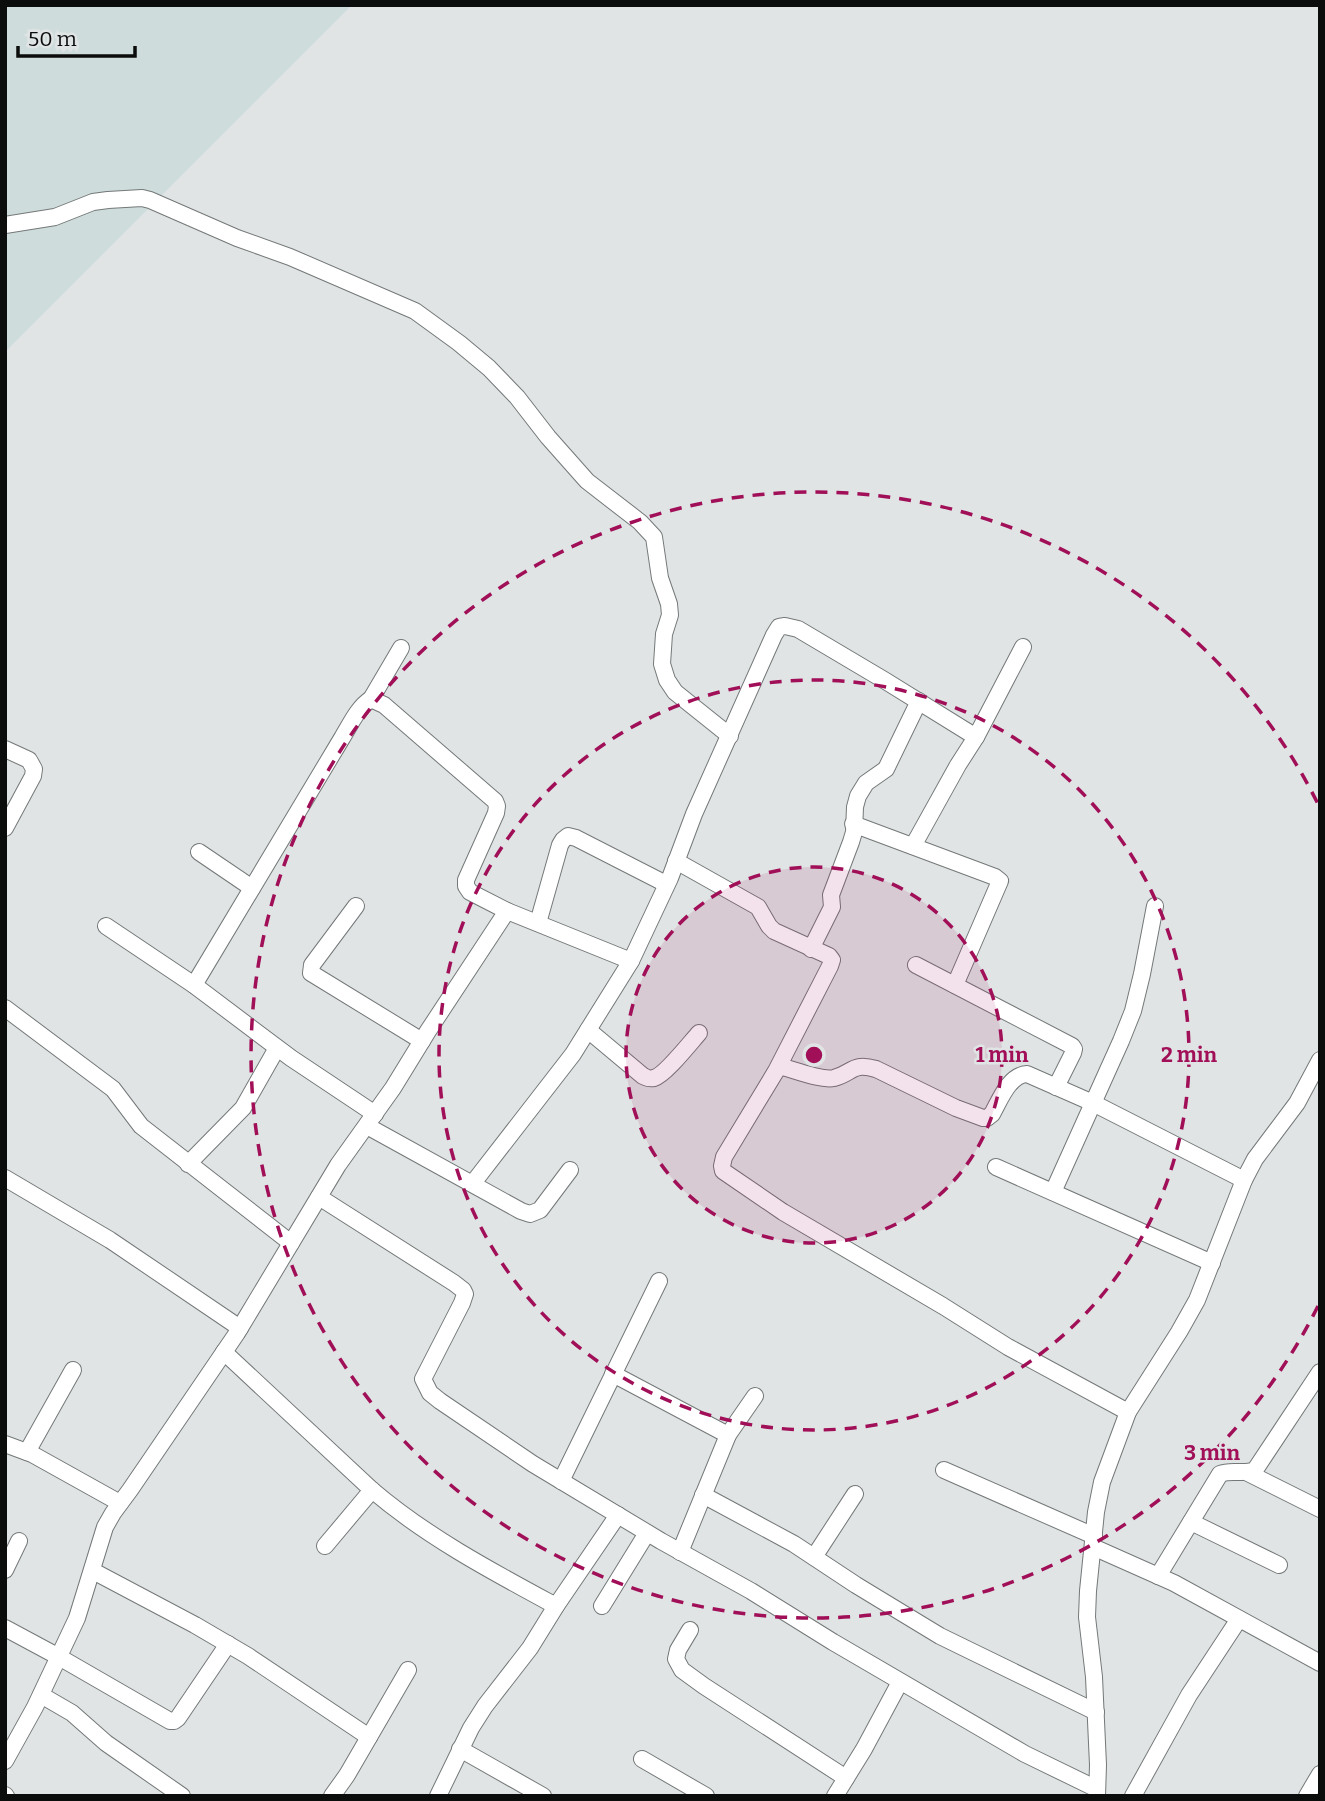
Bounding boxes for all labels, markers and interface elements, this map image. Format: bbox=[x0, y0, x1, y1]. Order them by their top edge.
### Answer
scale bar bbox=[18, 14, 135, 58]
text: 50 m bbox=[28, 26, 77, 52]
text: 1 min bbox=[975, 1042, 1029, 1068]
text: 2 min bbox=[1161, 1042, 1217, 1068]
centre of rings bbox=[802, 1043, 826, 1067]
text: 3 min bbox=[1184, 1440, 1241, 1466]

